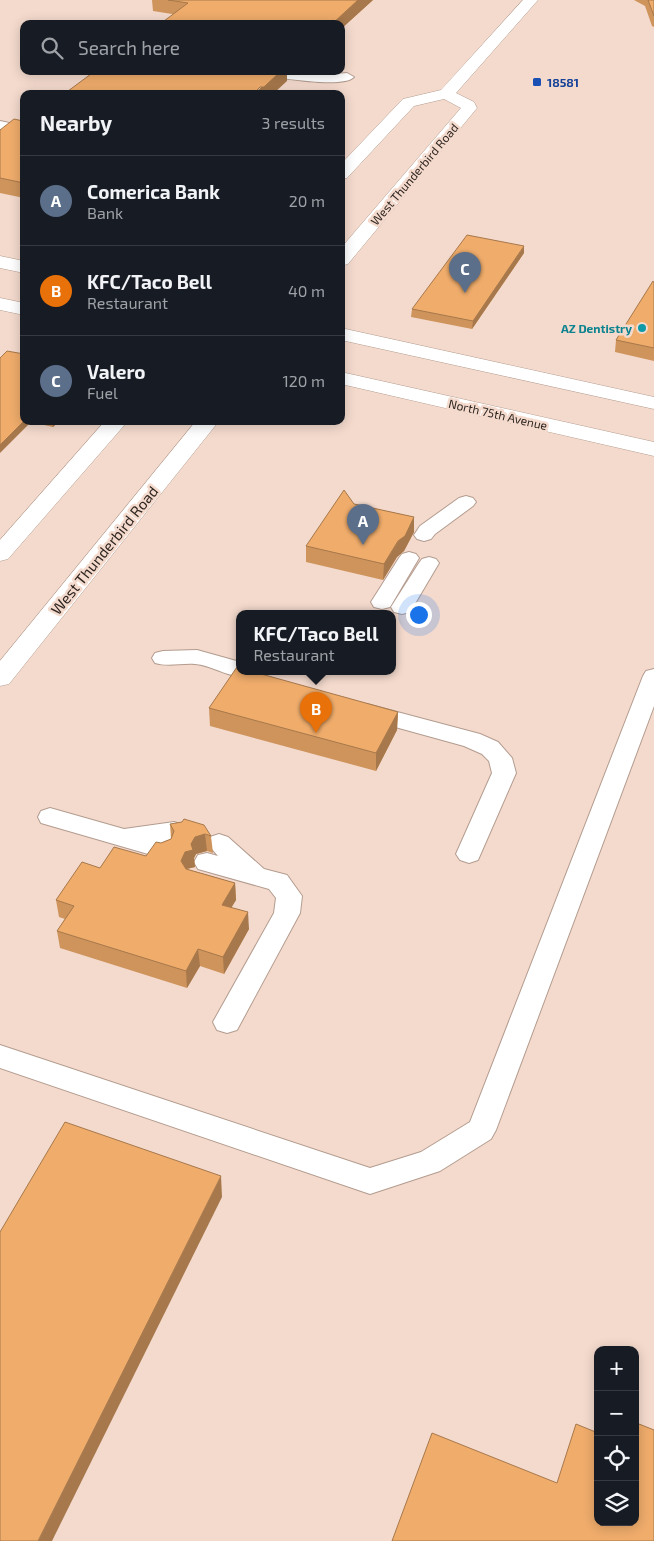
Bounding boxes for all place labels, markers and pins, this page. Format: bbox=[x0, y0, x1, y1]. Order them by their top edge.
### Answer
place label: 18581 bbox=[547, 75, 579, 89]
marker: 18581 bbox=[531, 76, 543, 88]
pin: C bbox=[449, 252, 481, 293]
place label: AZ Dentistry bbox=[561, 321, 632, 336]
marker: AZ Dentistry bbox=[636, 322, 648, 334]
pin: A bbox=[347, 504, 379, 545]
pin: B bbox=[300, 692, 332, 733]

